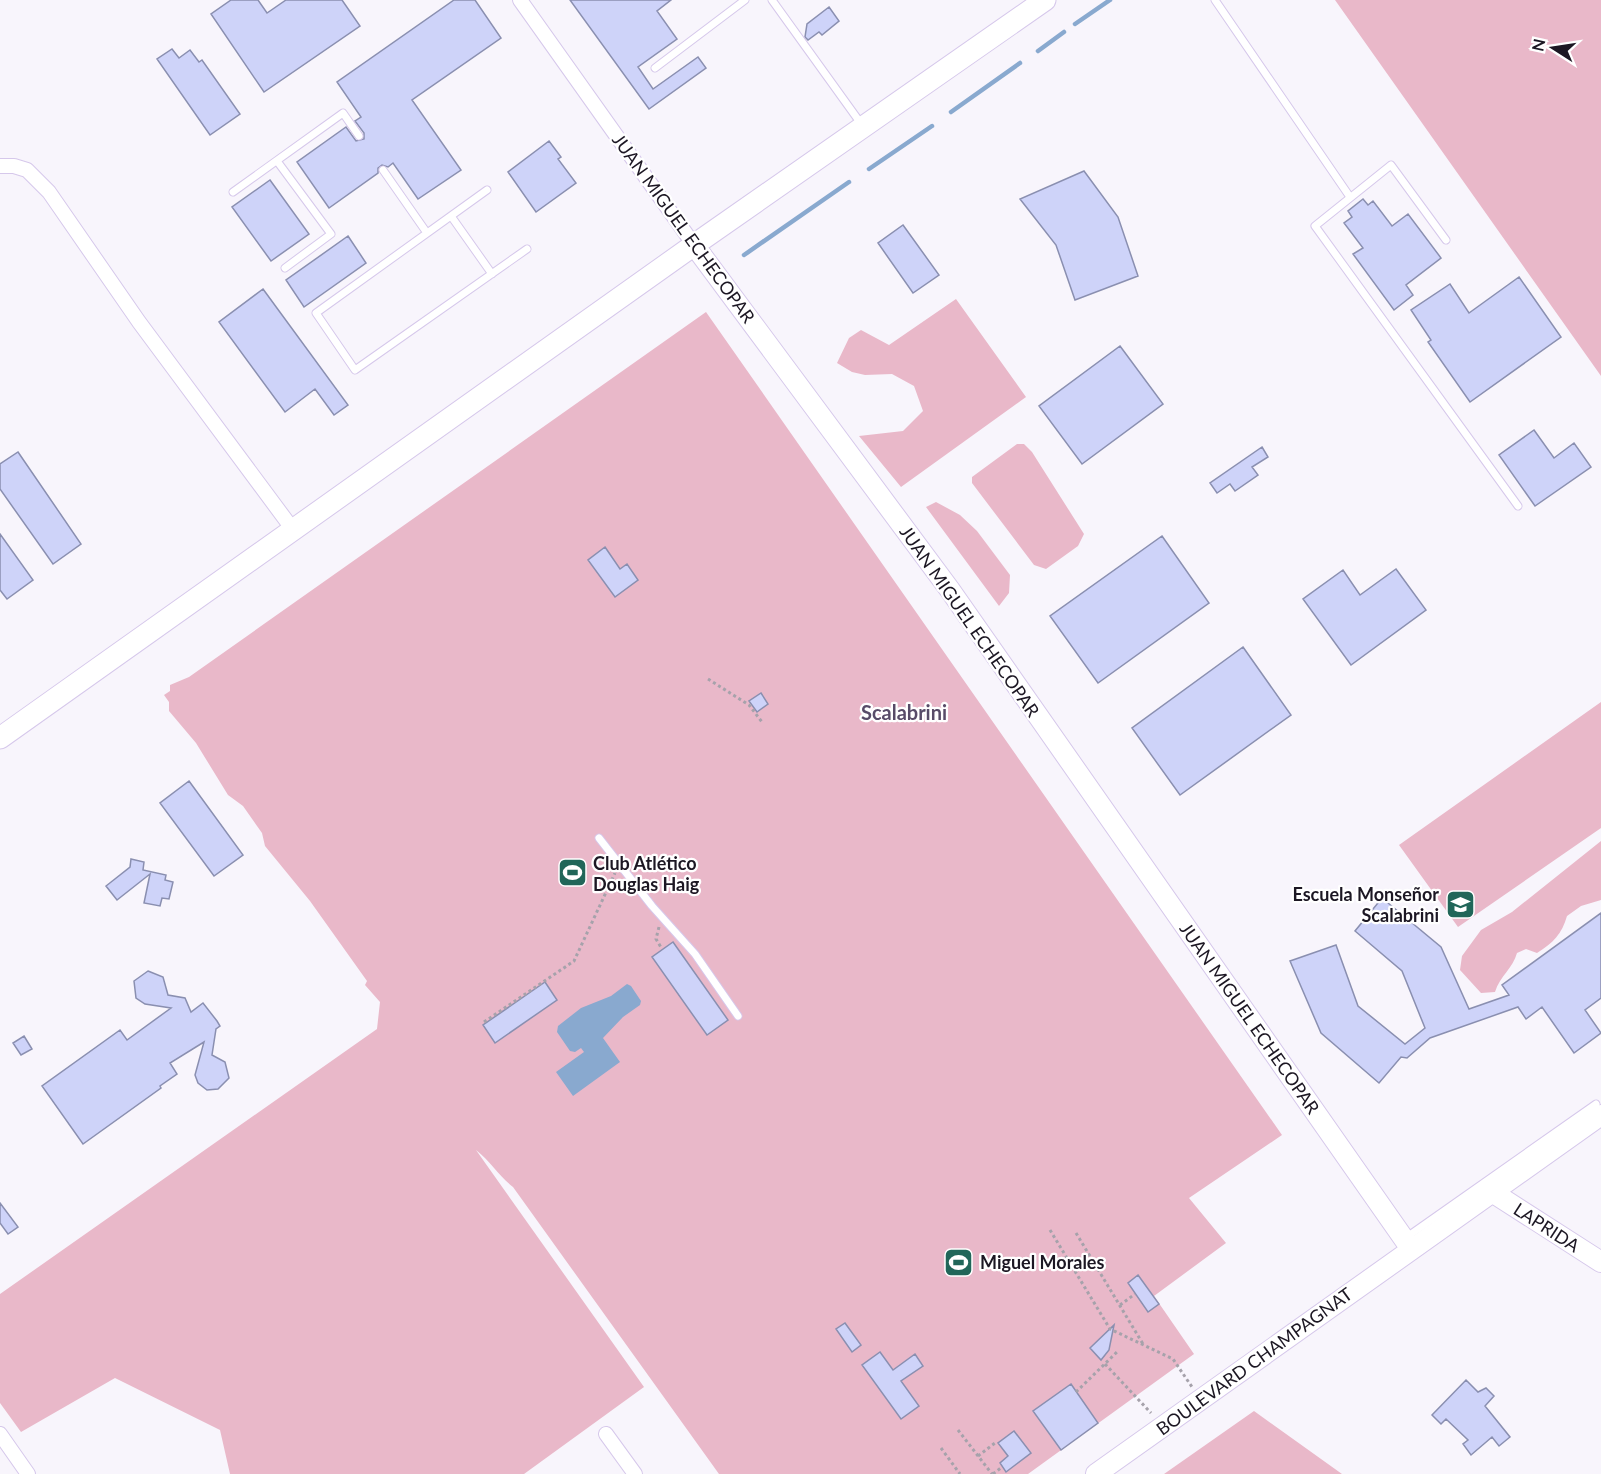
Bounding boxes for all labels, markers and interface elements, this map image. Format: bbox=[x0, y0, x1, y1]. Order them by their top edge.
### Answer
north arrow bbox=[1523, 18, 1583, 78]
text: N bbox=[1527, 37, 1548, 53]
street label: JUAN MIGUEL ECHECOPAR bbox=[608, 129, 760, 327]
street label: JUAN MIGUEL ECHECOPAR bbox=[895, 521, 1045, 721]
district label: Scalabrini bbox=[861, 700, 947, 724]
place label: Club Atlético Douglas Haig bbox=[593, 852, 700, 895]
sports icon: Club Atlético Douglas Haig bbox=[556, 857, 588, 889]
place label: Escuela Monseñor Scalabrini bbox=[1292, 883, 1439, 926]
school or university icon: Escuela Monseñor Scalabrini bbox=[1444, 888, 1476, 920]
street label: JUAN MIGUEL ECHECOPAR bbox=[1175, 918, 1325, 1118]
street label: LAPRIDA bbox=[1510, 1198, 1585, 1257]
sports icon: Miguel Morales bbox=[943, 1246, 975, 1278]
place label: Miguel Morales bbox=[980, 1251, 1104, 1273]
street label: BOULEVARD CHAMPAGNAT bbox=[1152, 1282, 1357, 1439]

